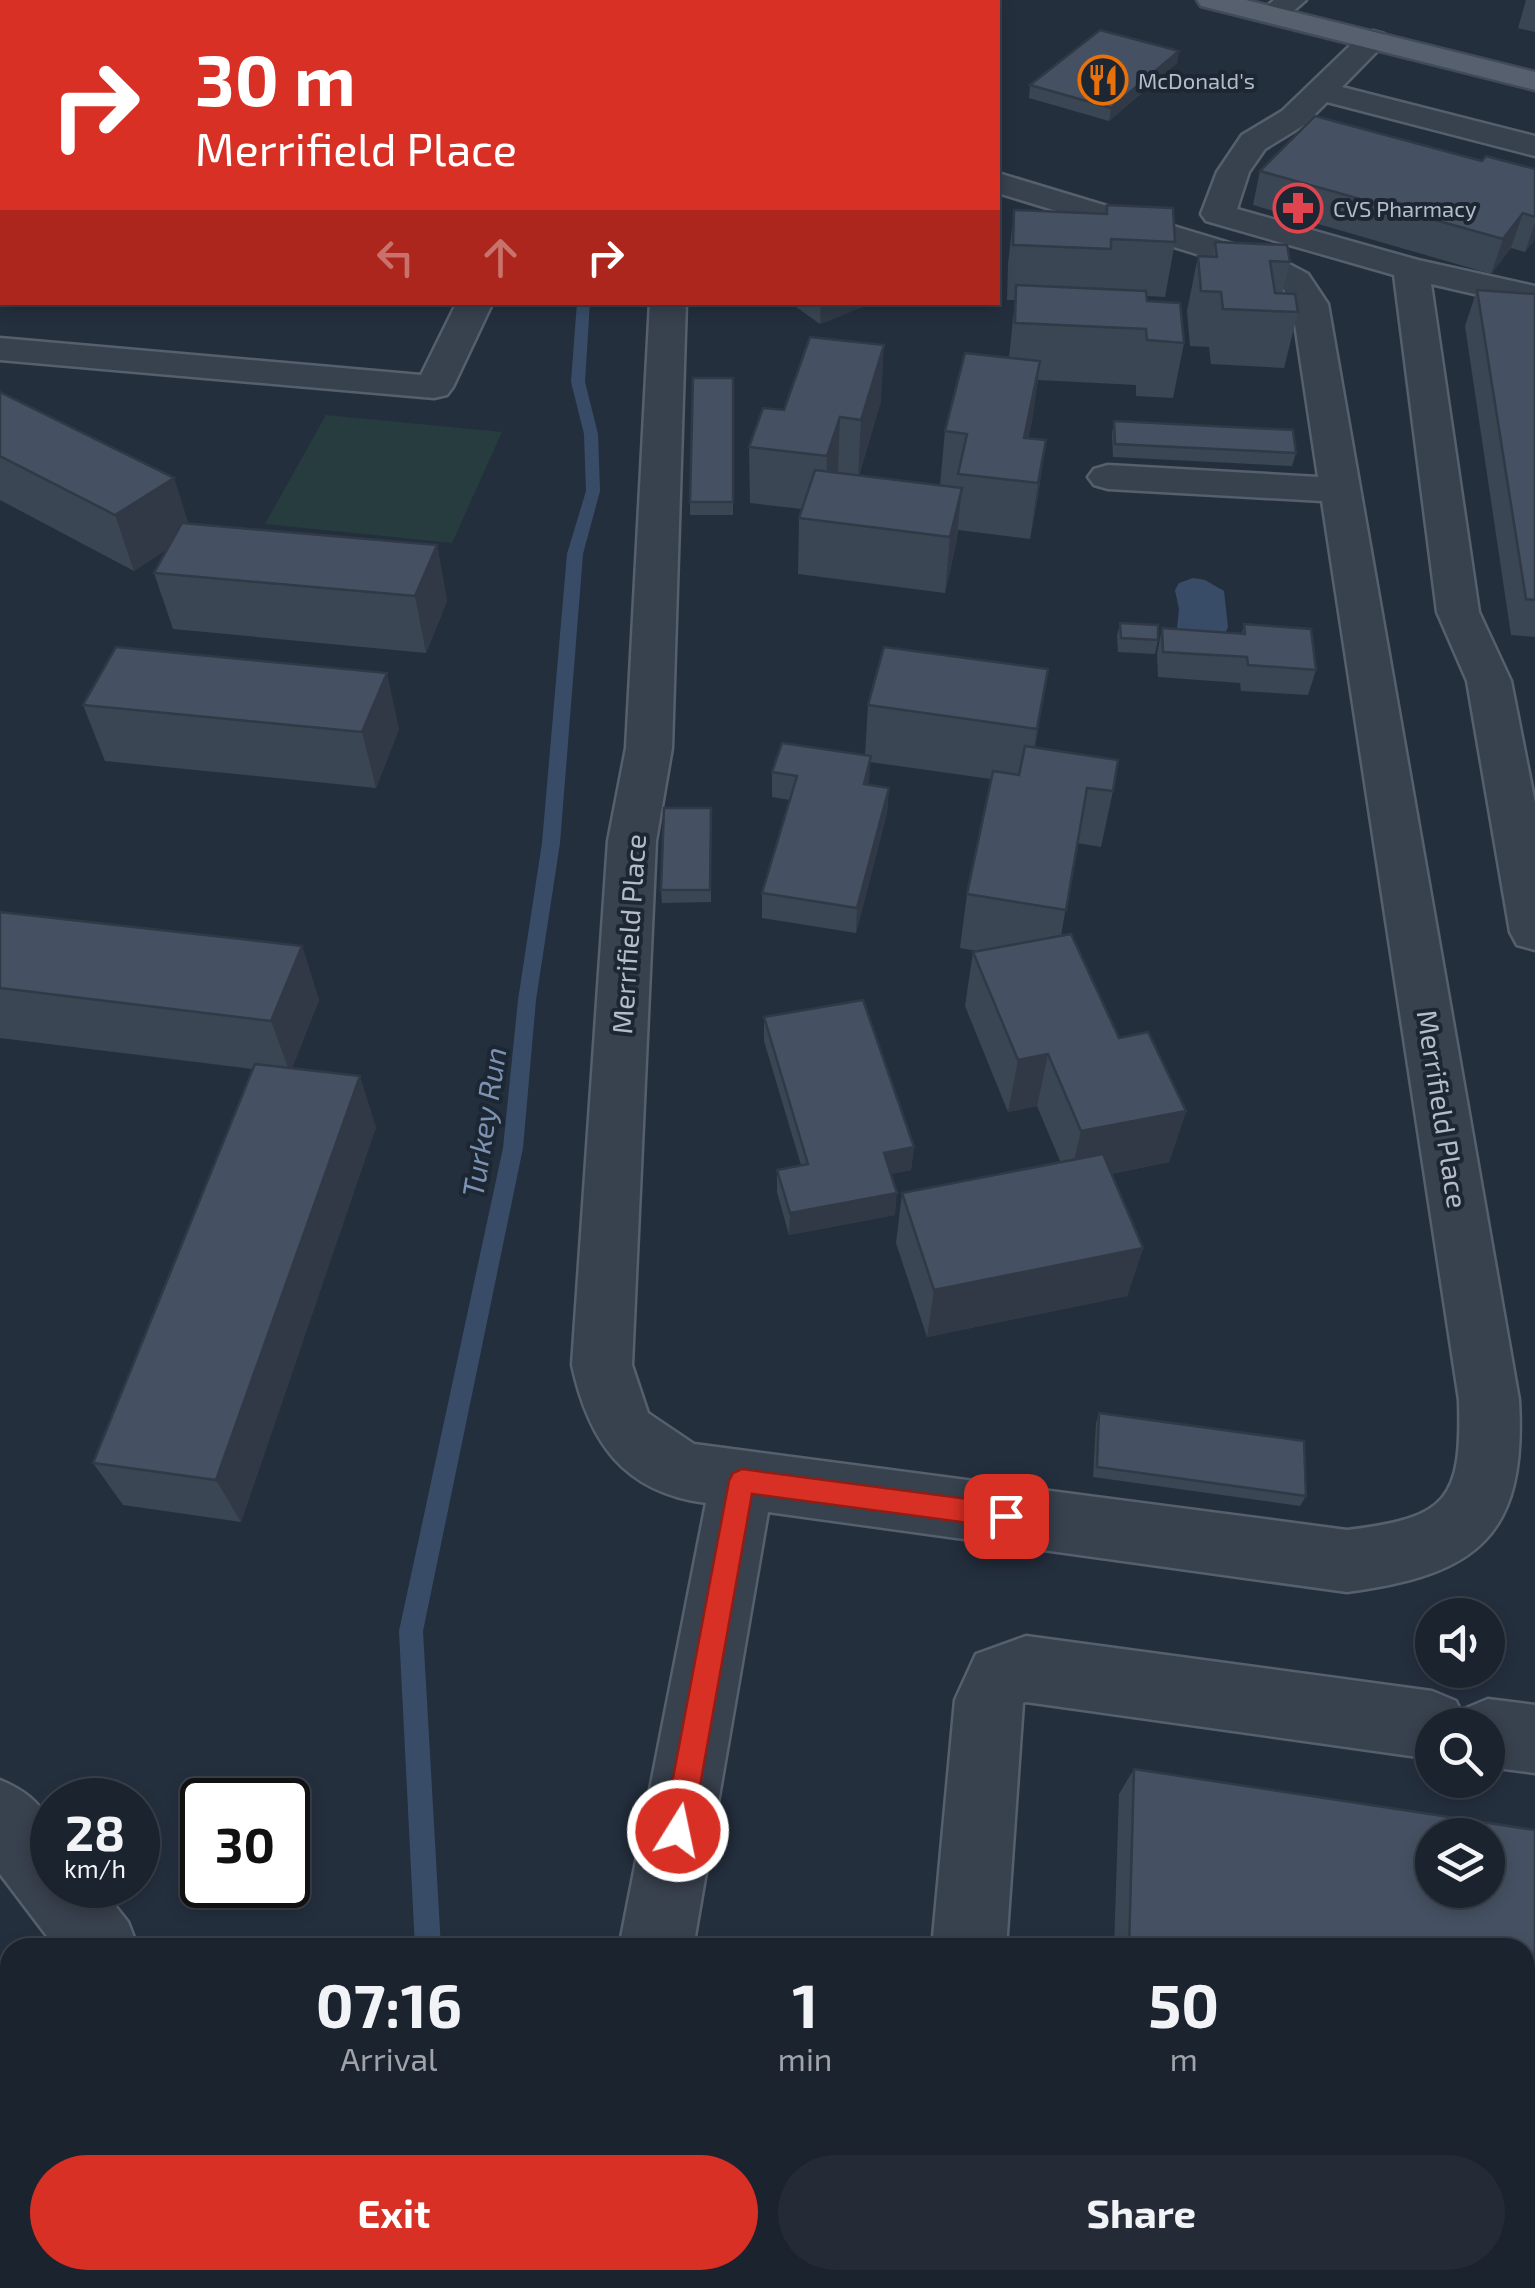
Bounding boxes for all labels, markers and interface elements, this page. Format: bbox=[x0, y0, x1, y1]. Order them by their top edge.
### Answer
text: 30 m bbox=[195, 36, 356, 120]
icon: right bbox=[30, 40, 160, 170]
restaurant icon: McDonald's bbox=[1077, 54, 1129, 106]
place label: McDonald's bbox=[1138, 67, 1255, 93]
text: Merrifield Place bbox=[195, 121, 517, 175]
pharmacy icon: CVS Pharmacy bbox=[1272, 182, 1324, 234]
place label: CVS Pharmacy bbox=[1333, 195, 1477, 221]
icon: left bbox=[368, 230, 423, 285]
icon: ahead bbox=[473, 230, 528, 285]
icon: right bbox=[578, 230, 633, 285]
street label: Merrifield Place bbox=[604, 833, 652, 1035]
street label: Merrifield Place bbox=[1411, 1007, 1475, 1211]
water label: Turkey Run bbox=[453, 1045, 514, 1200]
pin bbox=[964, 1474, 1049, 1559]
icon: arrive bbox=[979, 1489, 1034, 1544]
map controls bbox=[1415, 1598, 1505, 1908]
button: sound bbox=[1415, 1598, 1505, 1688]
button: search bbox=[1415, 1708, 1505, 1798]
speed limit sign: 30 bbox=[180, 1778, 310, 1908]
position arrow bbox=[626, 1779, 730, 1883]
text: 28 bbox=[65, 1801, 125, 1861]
button: layers bbox=[1415, 1818, 1505, 1908]
text: km/h bbox=[64, 1853, 126, 1883]
text: 07:16 bbox=[316, 1968, 462, 2040]
text: 1 bbox=[792, 1968, 818, 2040]
text: 50 bbox=[1148, 1968, 1219, 2040]
text: Arrival bbox=[340, 2039, 438, 2077]
text: min bbox=[778, 2039, 832, 2077]
text: m bbox=[1170, 2039, 1198, 2077]
button: Exit bbox=[30, 2155, 758, 2270]
button: Share bbox=[778, 2155, 1505, 2270]

